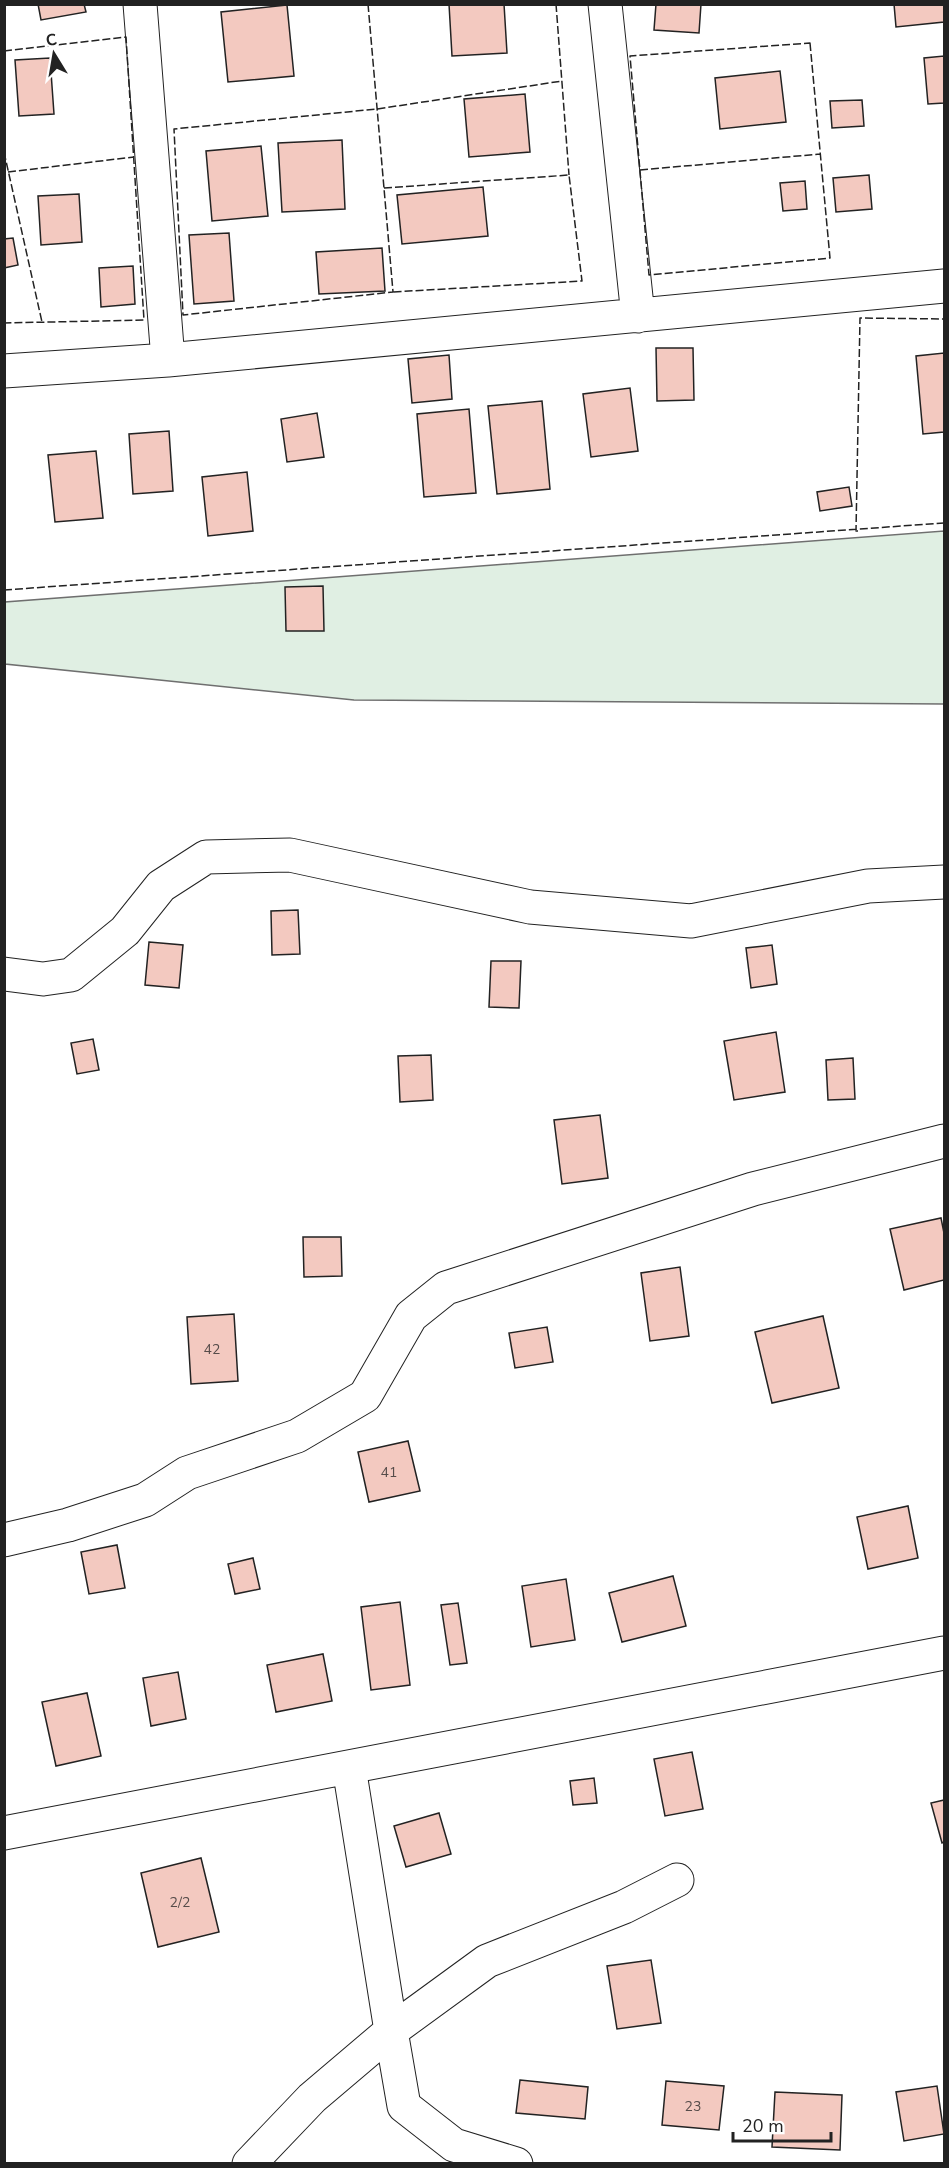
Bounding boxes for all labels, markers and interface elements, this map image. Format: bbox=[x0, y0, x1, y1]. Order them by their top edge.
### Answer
north arrow bbox=[24, 24, 84, 84]
text: С bbox=[44, 28, 59, 52]
house number: 42 bbox=[204, 1340, 220, 1359]
house number: 41 bbox=[381, 1463, 397, 1482]
house number: 2/2 bbox=[170, 1893, 190, 1912]
house number: 23 bbox=[685, 2097, 701, 2116]
scale bar bbox=[733, 2105, 830, 2143]
text: 20 m bbox=[742, 2114, 784, 2138]

